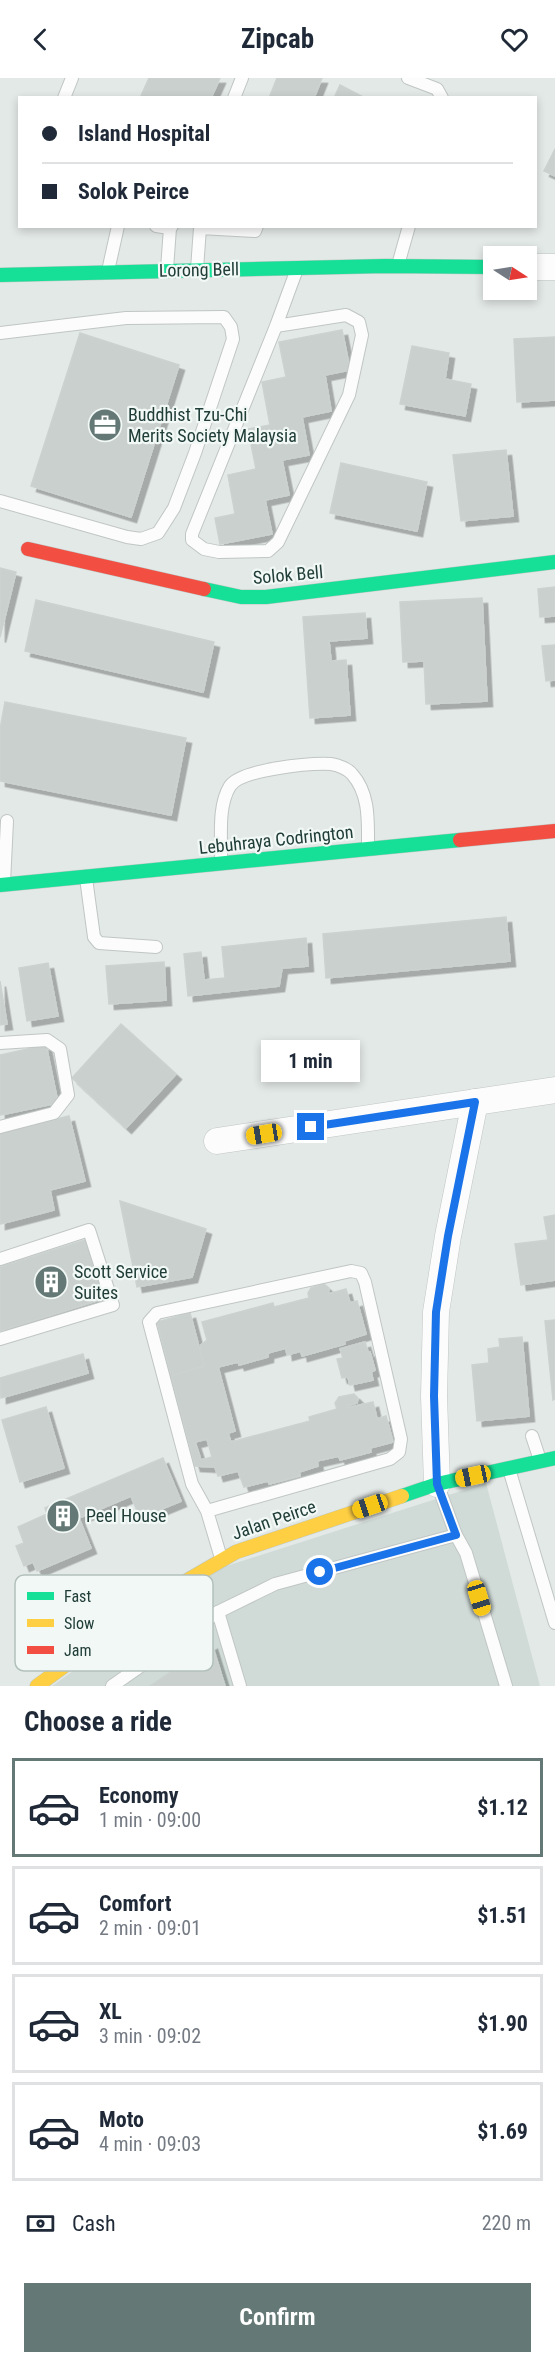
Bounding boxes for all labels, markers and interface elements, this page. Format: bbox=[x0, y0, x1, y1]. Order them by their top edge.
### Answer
icon: back bbox=[24, 23, 57, 56]
text: Zipcab bbox=[241, 23, 314, 55]
icon: heart bbox=[498, 23, 531, 56]
text: Island Hospital bbox=[78, 121, 210, 146]
text: Solok Peirce bbox=[78, 179, 189, 204]
north arrow bbox=[483, 246, 537, 300]
map controls bbox=[483, 246, 537, 300]
street label: Lorong Bell bbox=[159, 258, 239, 281]
place label: Buddhist Tzu-Chi Merits Society Malaysia bbox=[128, 404, 297, 446]
office icon: Buddhist Tzu-Chi Merits Society Malaysia bbox=[87, 407, 123, 443]
street label: Solok Bell bbox=[252, 561, 324, 588]
street label: Lebuhraya Codrington bbox=[198, 821, 354, 858]
callout: 1 min bbox=[262, 1040, 360, 1082]
text: 1 min bbox=[288, 1049, 333, 1073]
route end bbox=[297, 1113, 324, 1140]
car bbox=[245, 1122, 283, 1146]
place label: Scott Service Suites bbox=[74, 1261, 167, 1303]
building icon: Scott Service Suites bbox=[33, 1264, 69, 1300]
car bbox=[454, 1463, 492, 1489]
car bbox=[350, 1492, 390, 1520]
street label: Jalan Peirce bbox=[229, 1495, 319, 1544]
building icon: Peel House bbox=[45, 1498, 81, 1534]
place label: Peel House bbox=[86, 1505, 167, 1526]
route start bbox=[306, 1558, 333, 1585]
legend bbox=[15, 1575, 213, 1671]
car bbox=[465, 1578, 493, 1618]
text: Fast bbox=[64, 1587, 91, 1606]
text: Slow bbox=[64, 1614, 94, 1633]
text: Jam bbox=[64, 1641, 91, 1660]
text: Choose a ride bbox=[24, 1706, 172, 1738]
icon: car bbox=[27, 1781, 81, 1835]
text: Economy bbox=[99, 1783, 179, 1808]
text: $1.12 bbox=[477, 1795, 528, 1820]
text: 1 min · 09:00 bbox=[99, 1808, 201, 1832]
icon: car bbox=[27, 1889, 81, 1943]
text: Comfort bbox=[99, 1891, 172, 1916]
text: $1.51 bbox=[477, 1903, 528, 1928]
text: 2 min · 09:01 bbox=[99, 1916, 201, 1940]
icon: car bbox=[27, 1997, 81, 2051]
text: XL bbox=[99, 1999, 122, 2024]
text: $1.90 bbox=[477, 2011, 528, 2036]
text: 3 min · 09:02 bbox=[99, 2024, 201, 2048]
icon: car bbox=[27, 2105, 81, 2159]
text: Moto bbox=[99, 2107, 144, 2132]
text: $1.69 bbox=[477, 2119, 528, 2144]
text: 4 min · 09:03 bbox=[99, 2132, 201, 2156]
icon: cash bbox=[24, 2207, 57, 2240]
text: Cash bbox=[72, 2211, 116, 2236]
text: 220 m bbox=[482, 2211, 531, 2235]
button: Confirm bbox=[24, 2283, 531, 2352]

